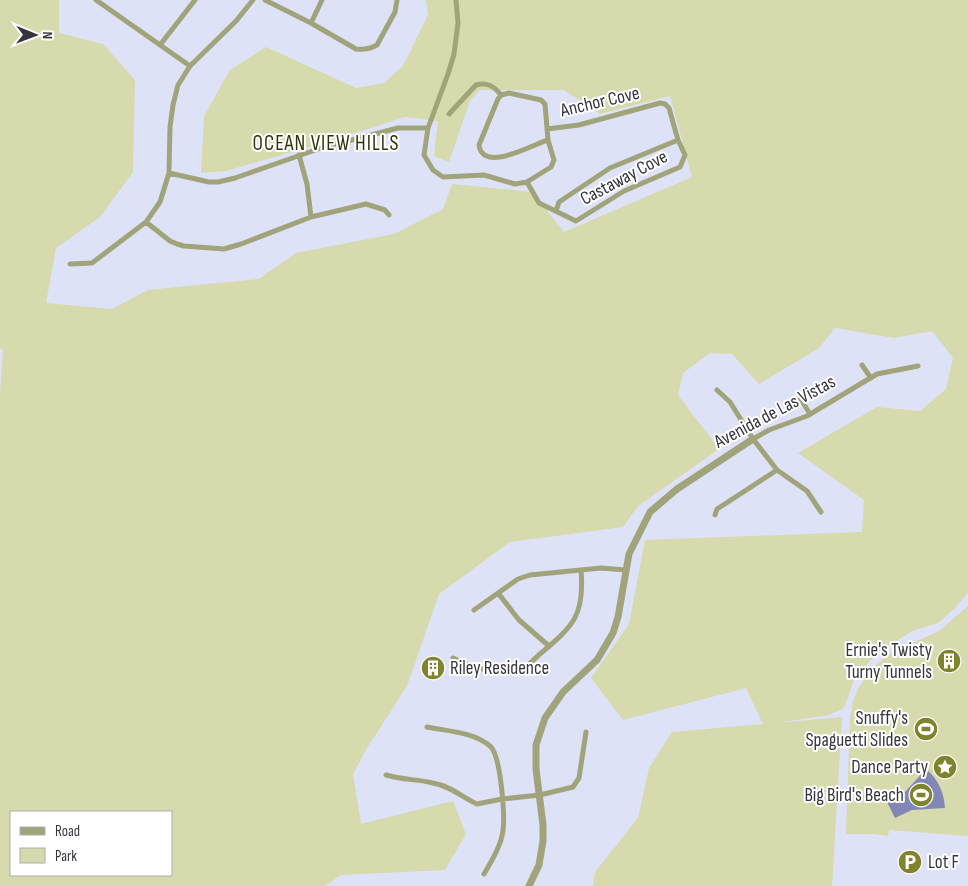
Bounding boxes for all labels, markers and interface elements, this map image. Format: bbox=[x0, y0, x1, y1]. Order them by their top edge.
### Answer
north arrow bbox=[10, 10, 60, 60]
text: N bbox=[39, 31, 56, 39]
street label: Anchor Cove bbox=[557, 82, 642, 122]
district label: OCEAN VIEW HILLS bbox=[253, 131, 399, 156]
street label: Castaway Cove bbox=[576, 145, 672, 211]
street label: Avenida de Las Vistas bbox=[709, 370, 840, 454]
place label: Ernie's Twisty Turny Tunnels bbox=[845, 639, 933, 684]
building icon: Ernie's Twisty Turny Tunnels bbox=[936, 648, 962, 674]
building icon: Riley Residence bbox=[420, 655, 446, 681]
place label: Riley Residence bbox=[450, 657, 549, 680]
place label: Snuffy's Spaguetti Slides bbox=[805, 707, 908, 752]
sports icon: Snuffy's Spaguetti Slides bbox=[913, 716, 939, 742]
place icon: Dance Party bbox=[932, 754, 958, 780]
place label: Dance Party bbox=[851, 756, 929, 779]
sports icon: Big Bird's Beach bbox=[908, 782, 934, 808]
place label: Big Bird's Beach bbox=[804, 784, 904, 807]
legend bbox=[10, 811, 172, 876]
text: Road bbox=[55, 822, 80, 841]
text: Park bbox=[55, 847, 77, 866]
parking icon: Lot F bbox=[897, 849, 923, 875]
place label: Lot F bbox=[928, 851, 959, 874]

